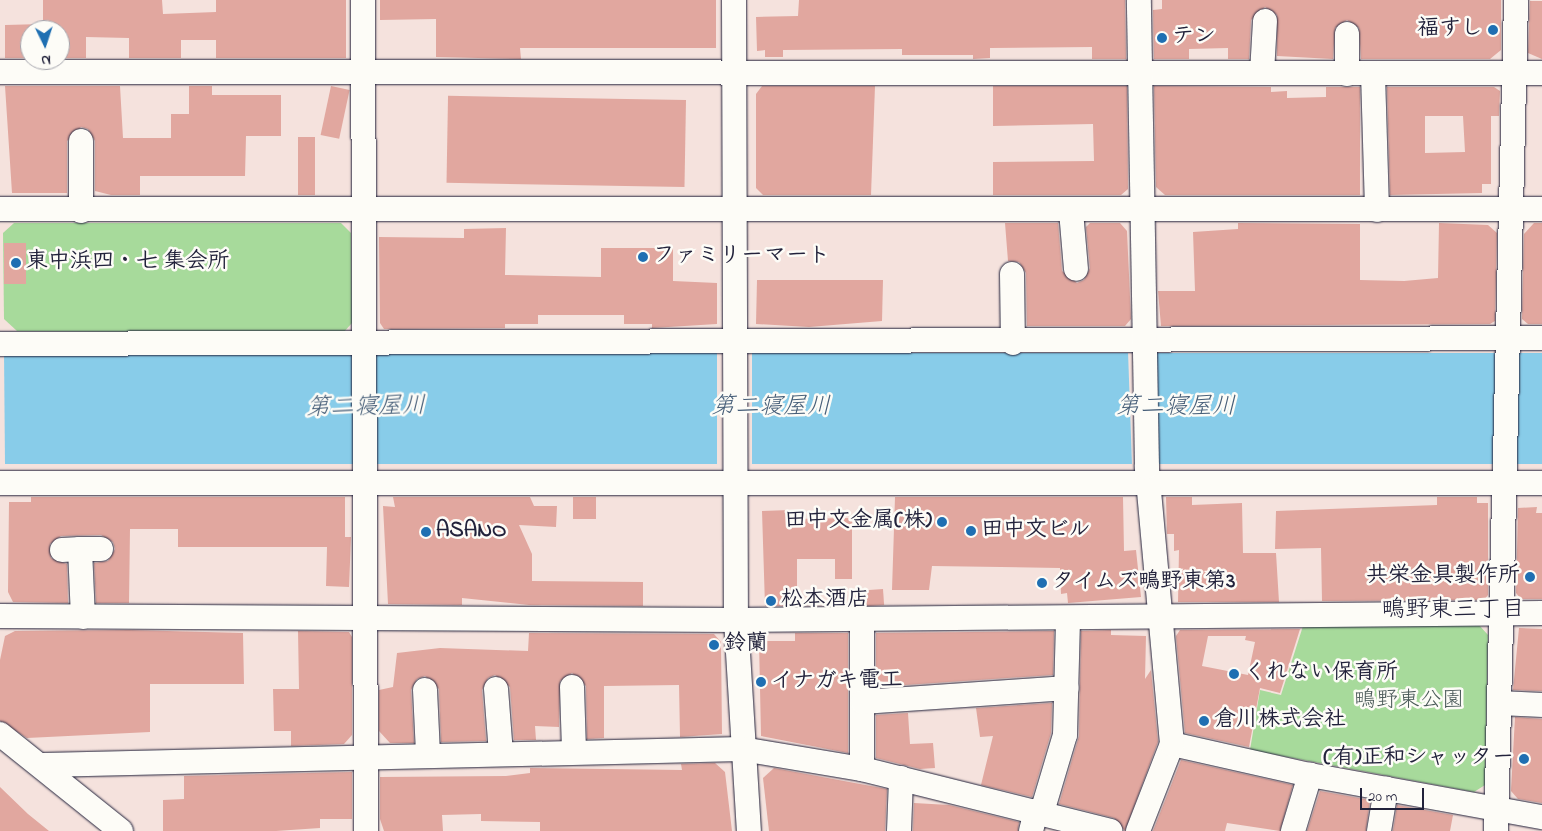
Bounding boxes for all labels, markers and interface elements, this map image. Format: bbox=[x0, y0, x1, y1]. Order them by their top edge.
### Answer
place label: 福すし bbox=[1417, 17, 1483, 43]
north arrow bbox=[20, 20, 70, 70]
marker: 福すし bbox=[1487, 24, 1499, 36]
place label: テン bbox=[1172, 25, 1216, 51]
marker: テン bbox=[1156, 32, 1168, 44]
text: N bbox=[41, 49, 51, 70]
place label: ファミリーマート bbox=[653, 244, 829, 270]
place label: 東中浜四・七 集会所 bbox=[26, 250, 229, 276]
marker: ファミリーマート bbox=[637, 251, 649, 263]
marker: 東中浜四・七 集会所 bbox=[10, 257, 22, 269]
water label: 第二寝屋川 bbox=[306, 393, 426, 423]
water label: 第二寝屋川 bbox=[711, 394, 831, 422]
water label: 第二寝屋川 bbox=[1116, 394, 1236, 422]
place label: 田中文金属(株) bbox=[784, 509, 932, 535]
marker: 田中文金属(株) bbox=[936, 516, 948, 528]
place label: 田中文ビル bbox=[981, 518, 1091, 544]
place label: ASANO bbox=[436, 519, 507, 545]
marker: 田中文ビル bbox=[965, 525, 977, 537]
marker: ASANO bbox=[420, 526, 432, 538]
place label: 共栄金具製作所 bbox=[1366, 564, 1520, 590]
place label: タイムズ鴫野東第3 bbox=[1052, 570, 1237, 596]
marker: 共栄金具製作所 bbox=[1524, 571, 1536, 583]
marker: タイムズ鴫野東第3 bbox=[1036, 577, 1048, 589]
place label: 松本酒店 bbox=[781, 588, 869, 614]
marker: 松本酒店 bbox=[765, 595, 777, 607]
district label: 鴫野東三丁目 bbox=[1381, 597, 1525, 625]
place label: 鈴蘭 bbox=[724, 632, 768, 658]
marker: 鈴蘭 bbox=[708, 639, 720, 651]
place label: くれない保育所 bbox=[1244, 661, 1398, 687]
marker: くれない保育所 bbox=[1228, 668, 1240, 680]
place label: イナガキ電工 bbox=[771, 669, 903, 695]
marker: イナガキ電工 bbox=[755, 676, 767, 688]
park label: 鴫野東公園 bbox=[1354, 689, 1464, 715]
place label: 倉川株式会社 bbox=[1214, 708, 1346, 734]
marker: 倉川株式会社 bbox=[1198, 715, 1210, 727]
place label: (有)正和シャッター bbox=[1322, 746, 1514, 772]
marker: (有)正和シャッター bbox=[1518, 753, 1530, 765]
scale bar bbox=[1362, 778, 1426, 810]
text: 20 m bbox=[1368, 786, 1397, 808]

